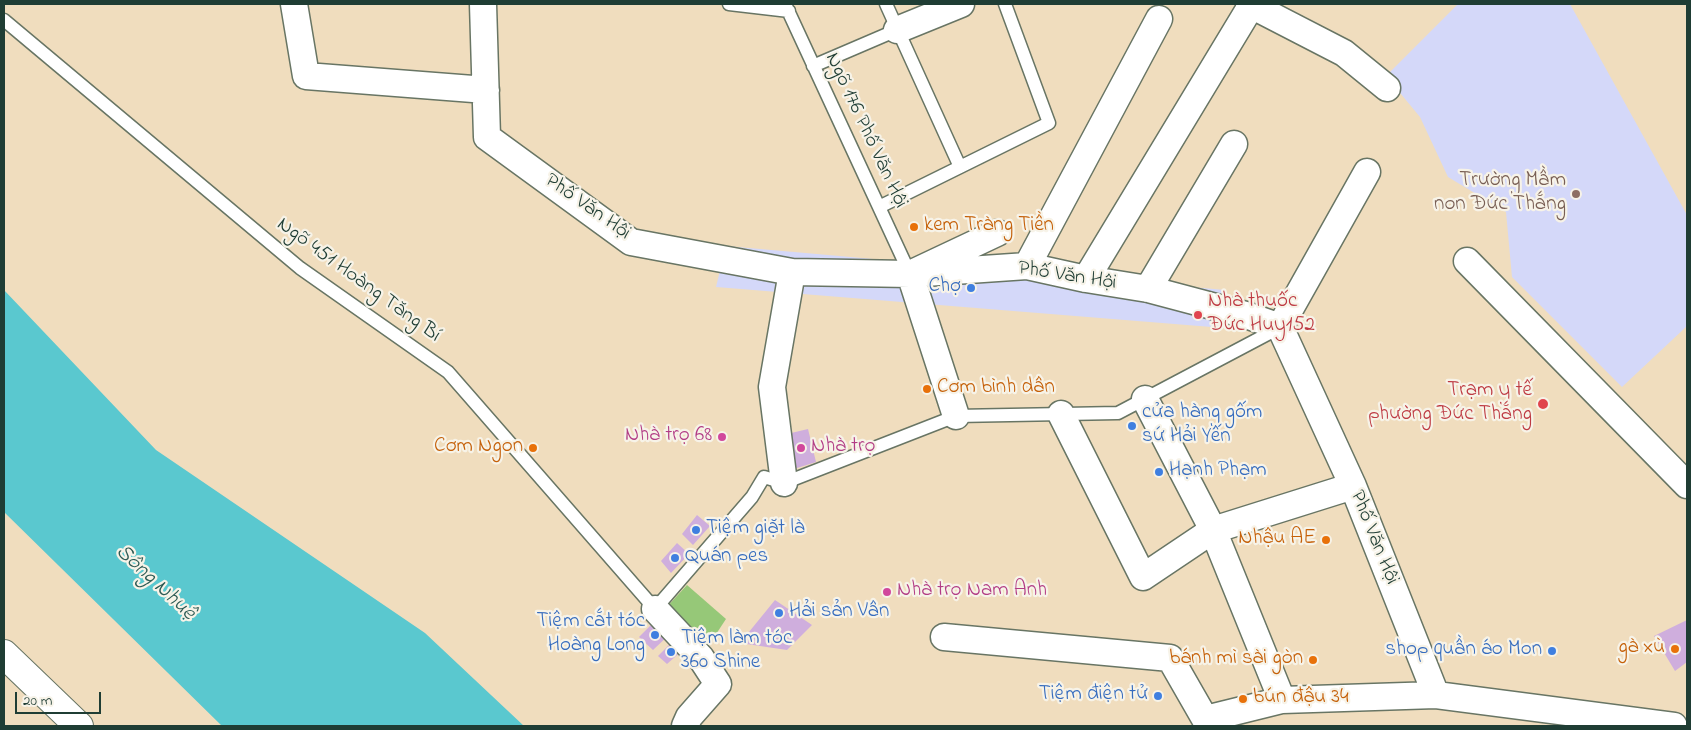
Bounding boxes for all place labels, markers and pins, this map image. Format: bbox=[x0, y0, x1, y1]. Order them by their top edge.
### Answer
place label: Trường Mầm non Đức Thắng bbox=[1434, 169, 1566, 219]
marker: Trường Mầm non Đức Thắng bbox=[1570, 188, 1582, 200]
place label: kem Tràng Tiền bbox=[924, 214, 1054, 240]
marker: kem Tràng Tiền bbox=[908, 221, 920, 233]
place label: Chợ bbox=[929, 275, 961, 301]
marker: Chợ bbox=[965, 282, 977, 294]
place label: Nhà thuốc Đức Huy152 bbox=[1208, 290, 1315, 340]
marker: Nhà thuốc Đức Huy152 bbox=[1192, 309, 1204, 321]
place label: Cơm bình dân bbox=[937, 376, 1055, 402]
place label: Trạm y tế phường Đức Thắng bbox=[1368, 379, 1532, 429]
marker: Cơm bình dân bbox=[921, 383, 933, 395]
marker: Trạm y tế phường Đức Thắng bbox=[1536, 397, 1550, 411]
place label: cửa hàng gốm sứ Hải Yến bbox=[1142, 401, 1262, 451]
marker: cửa hàng gốm sứ Hải Yến bbox=[1126, 420, 1138, 432]
place label: Nhà trọ 68 bbox=[625, 424, 712, 450]
marker: Nhà trọ 68 bbox=[716, 431, 728, 443]
place label: Cơm Ngon bbox=[434, 435, 523, 461]
place label: Nhà trọ bbox=[811, 435, 876, 461]
marker: Cơm Ngon bbox=[527, 442, 539, 454]
marker: Nhà trọ bbox=[795, 442, 807, 454]
place label: Hạnh Phạm bbox=[1169, 459, 1267, 485]
marker: Hạnh Phạm bbox=[1153, 466, 1165, 478]
place label: Tiệm giặt là bbox=[706, 517, 805, 543]
marker: Tiệm giặt là bbox=[690, 524, 702, 536]
place label: Nhậu AE bbox=[1238, 527, 1316, 553]
marker: Nhậu AE bbox=[1320, 534, 1332, 546]
place label: Quán pes bbox=[685, 545, 768, 571]
marker: Quán pes bbox=[669, 552, 681, 564]
place label: Nhà trọ Nam Anh bbox=[897, 579, 1047, 605]
marker: Nhà trọ Nam Anh bbox=[881, 586, 893, 598]
place label: Hải sản Vân bbox=[789, 600, 889, 626]
marker: Hải sản Vân bbox=[773, 607, 785, 619]
place label: Tiệm cắt tóc Hoàng Long bbox=[537, 610, 645, 660]
place label: Tiệm làm tóc 360 Shine bbox=[681, 627, 792, 677]
marker: Tiệm cắt tóc Hoàng Long bbox=[649, 629, 661, 641]
place label: gà xù bbox=[1618, 636, 1665, 662]
place label: shop quần áo Mon bbox=[1385, 638, 1542, 664]
marker: gà xù bbox=[1669, 643, 1681, 655]
marker: shop quần áo Mon bbox=[1546, 645, 1558, 657]
marker: Tiệm làm tóc 360 Shine bbox=[665, 646, 677, 658]
place label: bánh mì sài gòn bbox=[1169, 647, 1303, 673]
marker: bánh mì sài gòn bbox=[1307, 654, 1319, 666]
place label: Tiệm điện tử bbox=[1039, 683, 1148, 709]
place label: bún đậu 34 bbox=[1253, 686, 1349, 712]
marker: Tiệm điện tử bbox=[1152, 690, 1164, 702]
marker: bún đậu 34 bbox=[1237, 693, 1249, 705]

